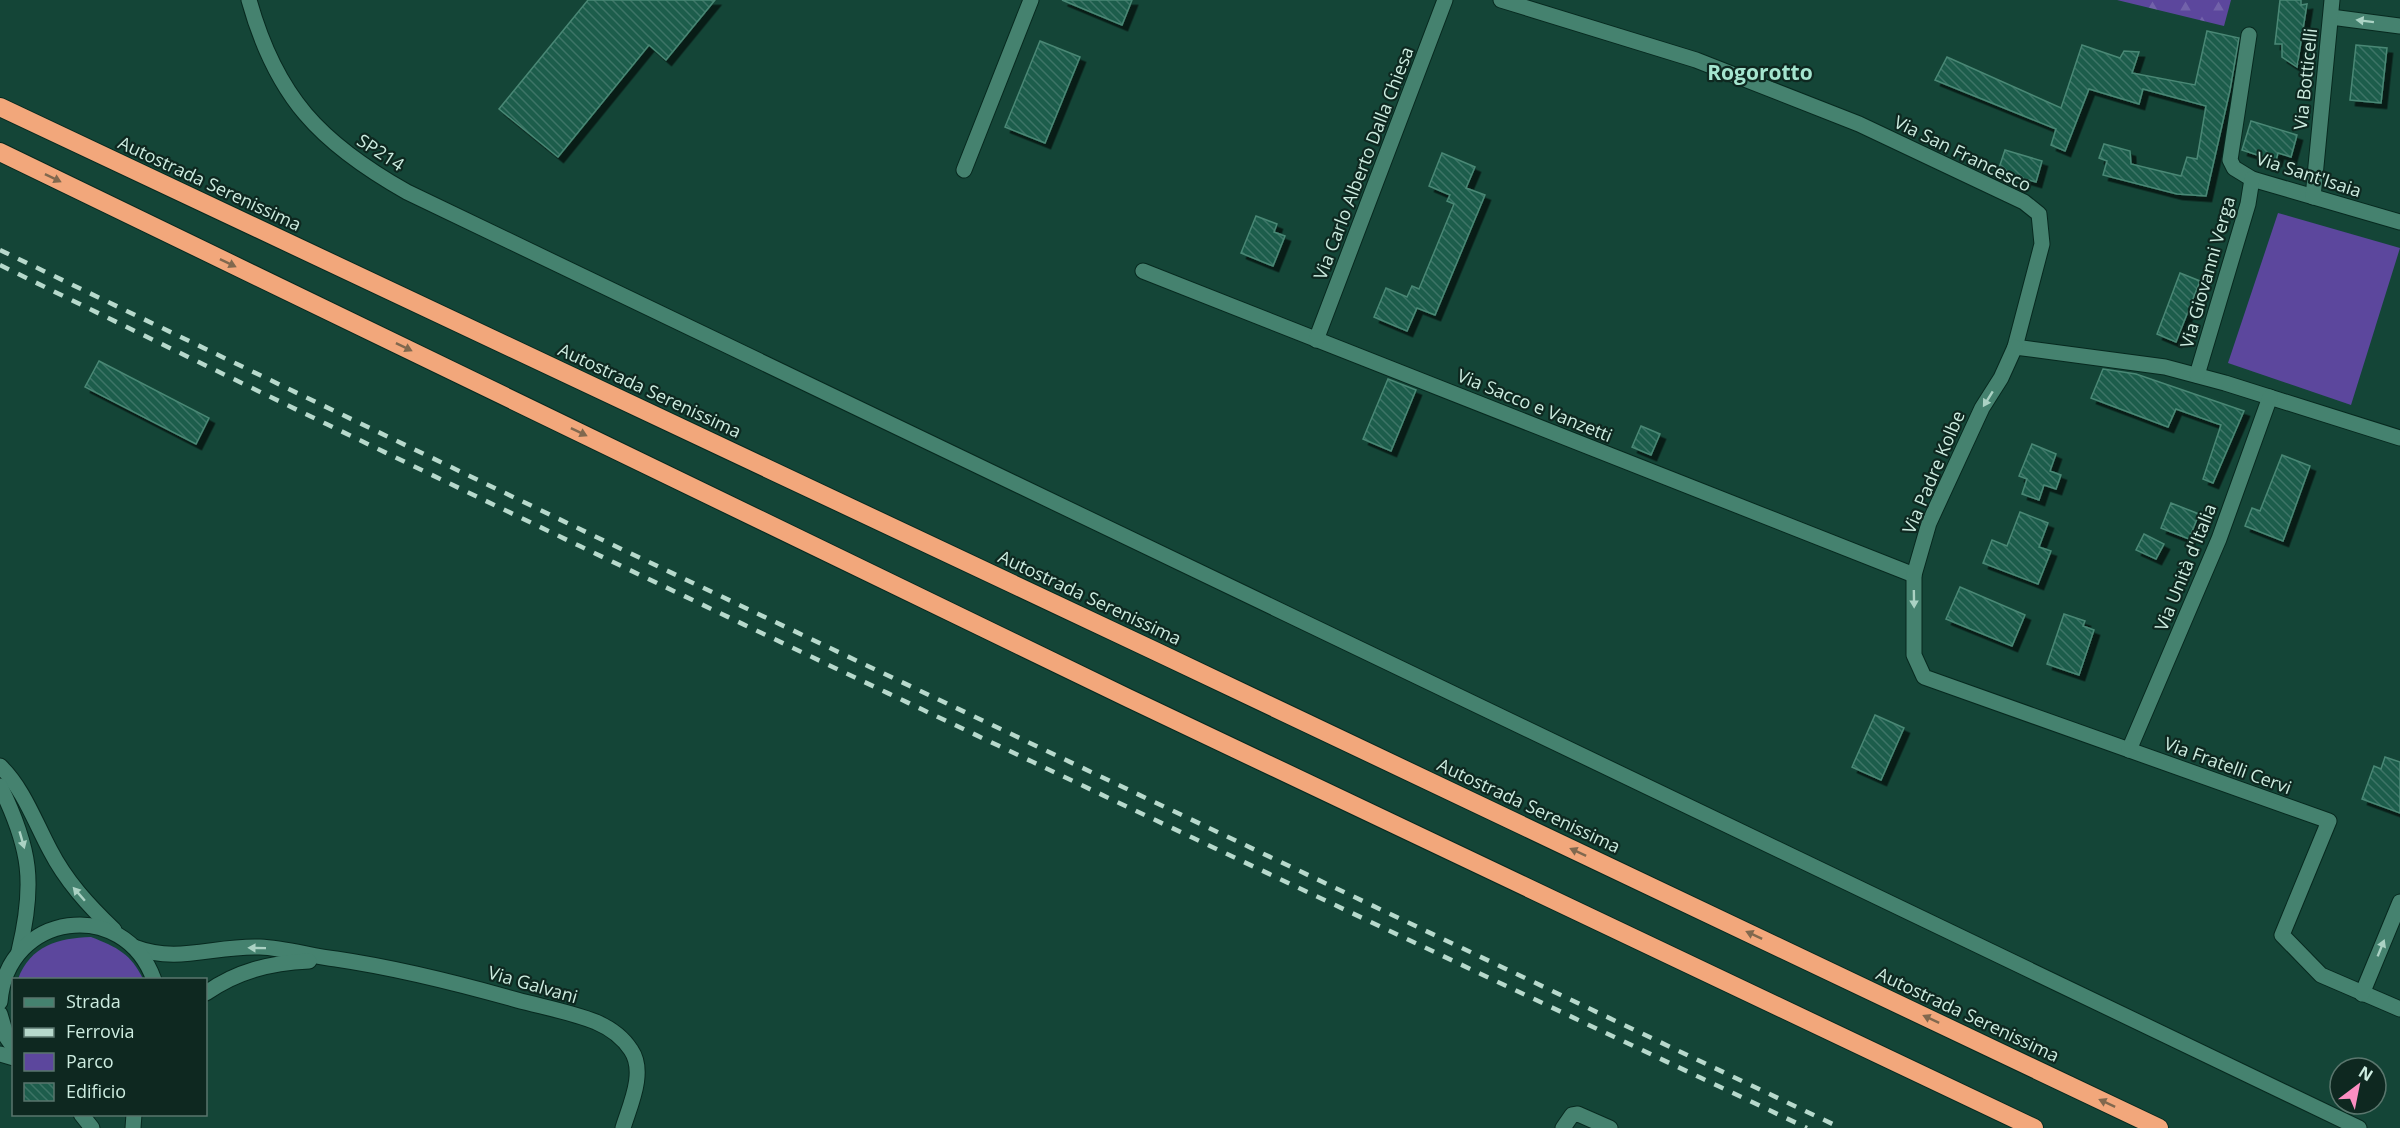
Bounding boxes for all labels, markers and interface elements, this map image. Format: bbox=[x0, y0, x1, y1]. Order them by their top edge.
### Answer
one-way arrow bbox=[2356, 16, 2375, 26]
street label: Via Botticelli bbox=[2288, 27, 2322, 131]
street label: Via Carlo Alberto Dalla Chiesa bbox=[1307, 43, 1419, 283]
district label: Rogorotto bbox=[1707, 58, 1813, 86]
street label: Via San Francesco bbox=[1890, 109, 2036, 197]
street label: SP214 bbox=[353, 128, 409, 176]
street label: Autostrada Serenissima bbox=[115, 130, 305, 236]
street label: Via Sant'Isaia bbox=[2253, 146, 2365, 202]
one-way arrow bbox=[44, 173, 61, 182]
street label: Via Giovanni Verga bbox=[2174, 193, 2240, 351]
one-way arrow bbox=[220, 258, 237, 267]
street label: Autostrada Serenissima bbox=[555, 337, 745, 443]
one-way arrow bbox=[395, 343, 412, 352]
street label: Via Sacco e Vanzetti bbox=[1454, 363, 1616, 447]
one-way arrow bbox=[1982, 390, 1993, 407]
street label: Via Padre Kolbe bbox=[1896, 407, 1970, 537]
one-way arrow bbox=[571, 428, 588, 437]
street label: Via Unità d'Italia bbox=[2149, 500, 2221, 634]
street label: Autostrada Serenissima bbox=[995, 544, 1185, 650]
one-way arrow bbox=[1909, 590, 1919, 609]
street label: Via Fratelli Cervi bbox=[2161, 731, 2295, 799]
street label: Autostrada Serenissima bbox=[1434, 752, 1624, 858]
one-way arrow bbox=[18, 831, 27, 849]
one-way arrow bbox=[1570, 847, 1587, 856]
one-way arrow bbox=[73, 887, 86, 902]
one-way arrow bbox=[1746, 931, 1763, 940]
one-way arrow bbox=[2377, 939, 2386, 957]
one-way arrow bbox=[247, 943, 266, 953]
street label: Via Galvani bbox=[485, 960, 581, 1008]
street label: Autostrada Serenissima bbox=[1873, 961, 2063, 1067]
legend bbox=[12, 978, 207, 1116]
text: Strada bbox=[66, 989, 121, 1013]
one-way arrow bbox=[1922, 1015, 1939, 1024]
text: Ferrovia bbox=[66, 1019, 134, 1043]
text: Parco bbox=[66, 1049, 114, 1073]
north arrow bbox=[2328, 1056, 2388, 1116]
text: N bbox=[2355, 1061, 2377, 1086]
text: Edificio bbox=[66, 1079, 126, 1103]
one-way arrow bbox=[2098, 1098, 2115, 1107]

